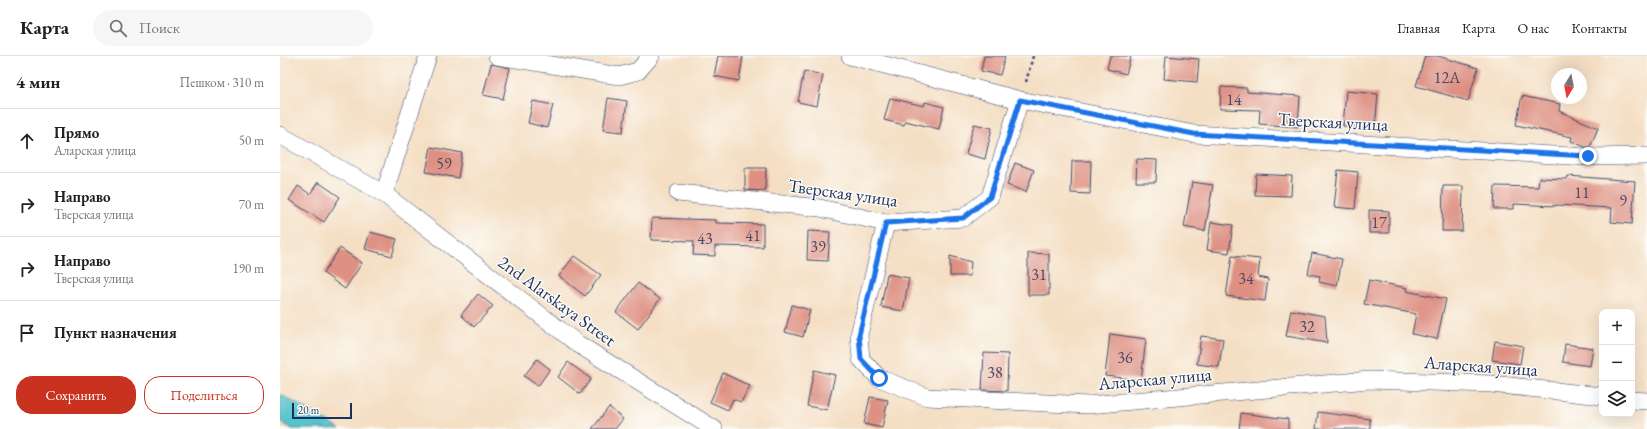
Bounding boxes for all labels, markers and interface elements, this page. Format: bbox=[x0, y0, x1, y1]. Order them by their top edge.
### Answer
search box bbox=[93, 10, 373, 46]
text: Карта bbox=[20, 15, 69, 40]
icon: search bbox=[107, 17, 129, 39]
text: Поиск bbox=[139, 18, 180, 37]
text: Главная bbox=[1397, 19, 1440, 37]
text: Карта bbox=[1462, 19, 1495, 37]
text: О нас bbox=[1517, 19, 1549, 37]
text: Контакты bbox=[1571, 19, 1627, 37]
house number: 12А bbox=[1434, 67, 1461, 88]
north arrow bbox=[1551, 68, 1587, 104]
text: 4 мин bbox=[16, 71, 60, 93]
text: Пешком · 310 m bbox=[180, 74, 264, 91]
house number: 14 bbox=[1226, 89, 1242, 110]
street label: Тверская улица bbox=[1277, 107, 1390, 136]
text: Прямо bbox=[54, 123, 99, 142]
icon: ahead bbox=[16, 130, 38, 152]
text: 50 m bbox=[239, 132, 264, 149]
text: Аларская улица bbox=[54, 142, 136, 159]
route end bbox=[1579, 147, 1597, 165]
house number: 59 bbox=[436, 153, 452, 174]
street label: Тверская улица bbox=[787, 173, 900, 212]
house number: 11 bbox=[1574, 182, 1590, 203]
text: Направо bbox=[54, 187, 111, 206]
house number: 9 bbox=[1619, 190, 1627, 211]
icon: right bbox=[16, 194, 38, 216]
text: 70 m bbox=[239, 196, 264, 213]
text: Тверская улица bbox=[54, 206, 134, 223]
house number: 17 bbox=[1371, 212, 1387, 233]
house number: 41 bbox=[745, 225, 761, 246]
house number: 43 bbox=[697, 228, 713, 249]
house number: 39 bbox=[810, 236, 826, 257]
street label: 2nd Alarskaya Street bbox=[494, 250, 621, 351]
text: Направо bbox=[54, 251, 111, 270]
icon: right bbox=[16, 258, 38, 280]
text: 190 m bbox=[233, 260, 264, 277]
house number: 31 bbox=[1031, 264, 1047, 285]
house number: 34 bbox=[1238, 268, 1254, 289]
text: Тверская улица bbox=[54, 270, 134, 287]
map controls bbox=[1599, 309, 1635, 417]
button: + bbox=[1599, 309, 1635, 345]
house number: 32 bbox=[1299, 316, 1315, 337]
icon: arrive bbox=[16, 322, 38, 344]
text: Пункт назначения bbox=[54, 323, 177, 342]
button: − bbox=[1599, 345, 1635, 381]
house number: 36 bbox=[1117, 347, 1133, 368]
street label: Аларская улица bbox=[1422, 350, 1539, 381]
house number: 38 bbox=[987, 362, 1003, 383]
street label: Аларская улица bbox=[1096, 362, 1213, 395]
route start bbox=[870, 369, 888, 387]
button: Сохранить bbox=[16, 376, 136, 414]
button: Поделиться bbox=[144, 376, 264, 414]
button: layers bbox=[1599, 381, 1635, 417]
scale bar bbox=[292, 401, 352, 420]
text: 20 m bbox=[298, 403, 319, 417]

